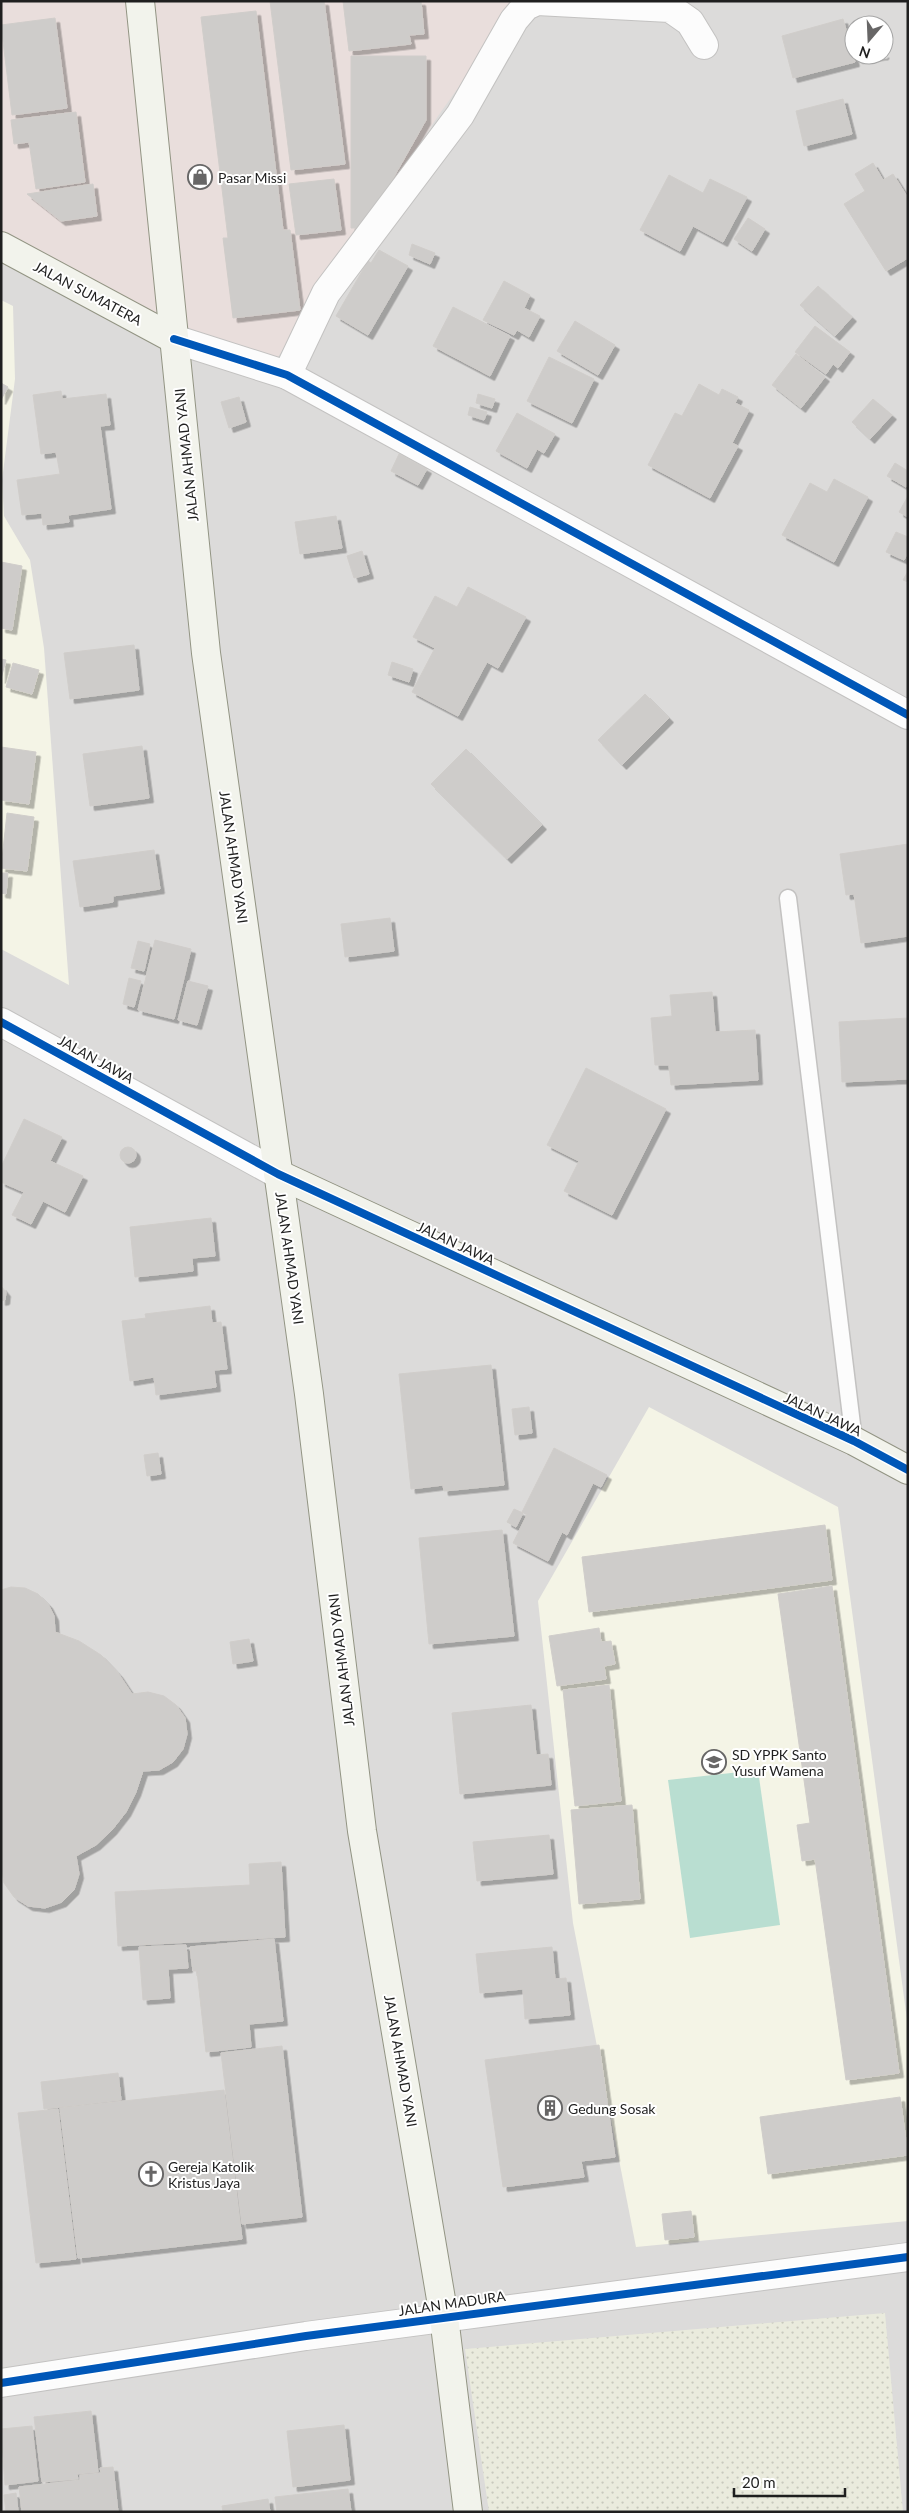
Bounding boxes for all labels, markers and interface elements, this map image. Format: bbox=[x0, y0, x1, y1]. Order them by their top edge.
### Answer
north arrow bbox=[844, 15, 894, 65]
text: N bbox=[857, 43, 872, 63]
shop icon: Pasar Missi bbox=[187, 164, 213, 190]
place label: Pasar Missi bbox=[218, 169, 286, 186]
street label: JALAN SUMATERA bbox=[31, 257, 146, 329]
street label: JALAN AHMAD YANI bbox=[171, 388, 201, 522]
street label: JALAN AHMAD YANI bbox=[216, 790, 252, 924]
street label: JALAN JAWA bbox=[55, 1031, 137, 1087]
street label: JALAN AHMAD YANI bbox=[272, 1191, 308, 1325]
street label: JALAN JAWA bbox=[414, 1218, 498, 1269]
street label: JALAN JAWA bbox=[781, 1389, 865, 1440]
street label: JALAN AHMAD YANI bbox=[324, 1593, 358, 1727]
place label: SD YPPK Santo Yusuf Wamena bbox=[732, 1746, 827, 1779]
school or university icon: SD YPPK Santo Yusuf Wamena bbox=[701, 1749, 727, 1775]
street label: JALAN AHMAD YANI bbox=[381, 1994, 421, 2128]
building icon: Gedung Sosak bbox=[537, 2095, 563, 2121]
place label: Gedung Sosak bbox=[568, 2100, 656, 2117]
place label: Gereja Katolik Kristus Jaya bbox=[168, 2158, 255, 2191]
church icon: Gereja Katolik Kristus Jaya bbox=[138, 2161, 164, 2187]
street label: JALAN MADURA bbox=[397, 2287, 507, 2319]
scale bar bbox=[734, 2466, 845, 2498]
text: 20 m bbox=[742, 2473, 776, 2491]

